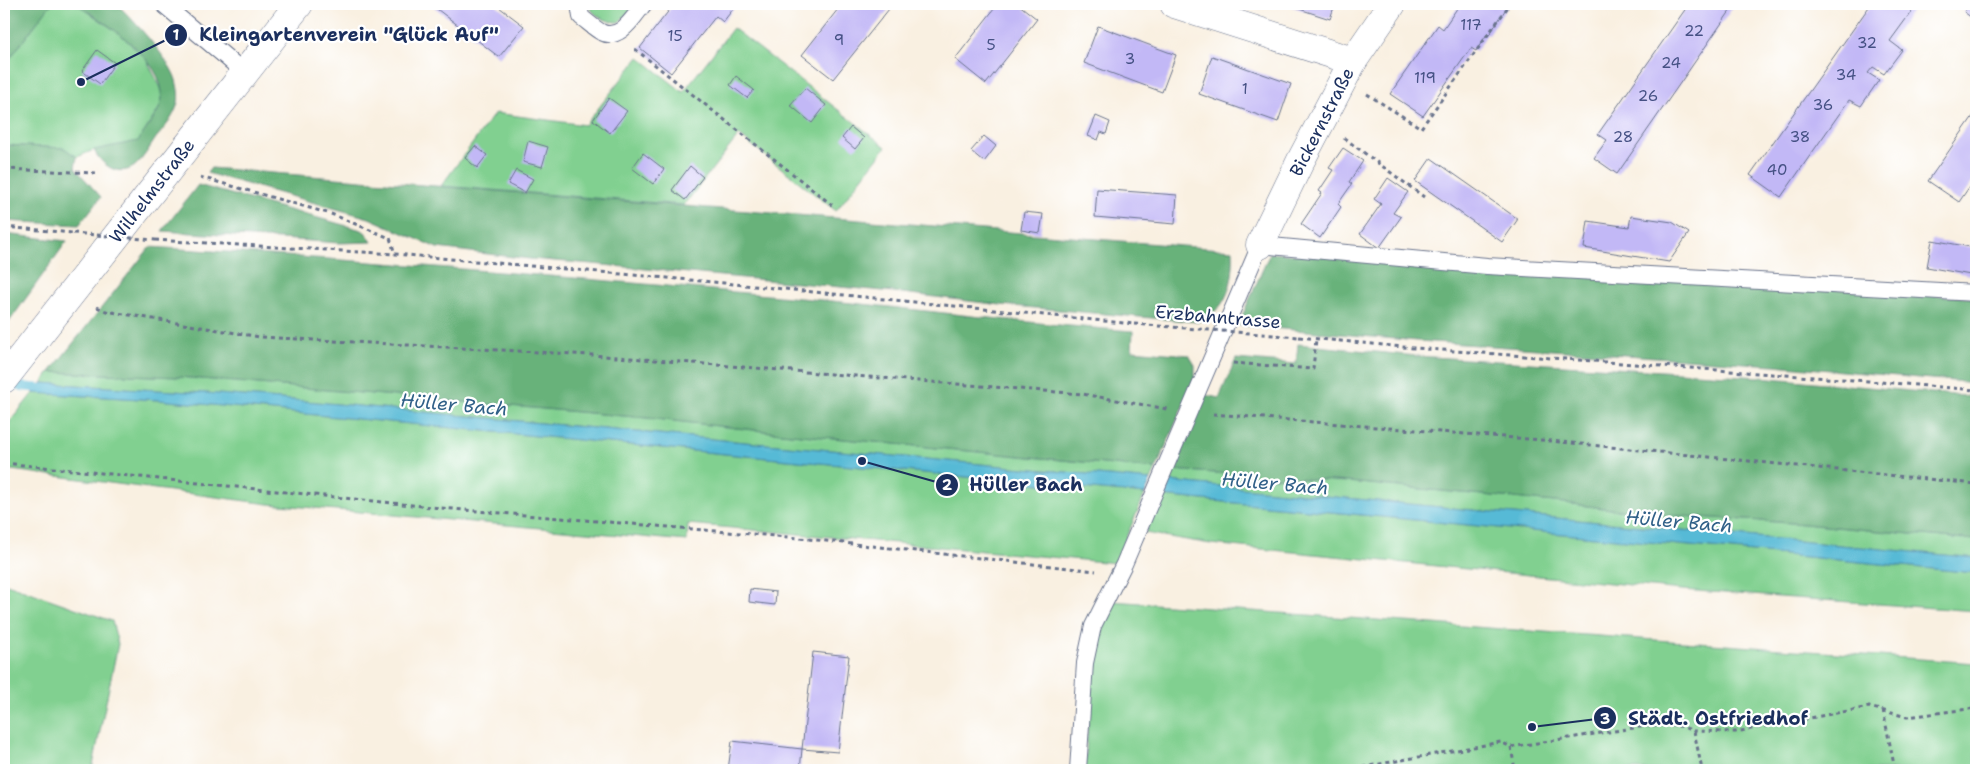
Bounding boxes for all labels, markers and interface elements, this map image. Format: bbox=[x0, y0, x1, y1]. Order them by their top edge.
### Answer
house number: 117 bbox=[1460, 15, 1482, 35]
callout: Kleingartenverein "Glück Auf" bbox=[164, 18, 509, 52]
house number: 22 bbox=[1684, 21, 1704, 41]
text: Kleingartenverein "Glück Auf" bbox=[199, 22, 499, 47]
text: 1 bbox=[173, 25, 180, 45]
house number: 15 bbox=[667, 26, 683, 46]
house number: 9 bbox=[834, 30, 844, 50]
house number: 32 bbox=[1857, 33, 1877, 53]
house number: 5 bbox=[986, 35, 996, 55]
house number: 3 bbox=[1125, 49, 1135, 69]
house number: 24 bbox=[1661, 53, 1681, 73]
street label: Bickernstraße bbox=[1284, 63, 1360, 181]
house number: 34 bbox=[1836, 65, 1856, 85]
house number: 119 bbox=[1414, 68, 1436, 88]
house number: 1 bbox=[1242, 79, 1248, 99]
house number: 26 bbox=[1638, 86, 1658, 106]
house number: 36 bbox=[1813, 95, 1833, 115]
house number: 28 bbox=[1613, 127, 1633, 147]
house number: 38 bbox=[1790, 127, 1810, 147]
street label: Wilhelmstraße bbox=[104, 134, 200, 248]
house number: 40 bbox=[1767, 160, 1787, 180]
street label: Erzbahntrasse bbox=[1154, 300, 1282, 334]
water label: Hüller Bach bbox=[399, 387, 508, 422]
water label: Hüller Bach bbox=[1220, 466, 1329, 501]
callout: Hüller Bach bbox=[935, 468, 1093, 502]
text: Hüller Bach bbox=[969, 472, 1083, 497]
text: 2 bbox=[942, 475, 953, 495]
water label: Hüller Bach bbox=[1624, 504, 1733, 539]
callout: Städt. Ostfriedhof bbox=[1593, 701, 1818, 735]
text: Städt. Ostfriedhof bbox=[1628, 706, 1808, 731]
text: 3 bbox=[1600, 709, 1610, 729]

